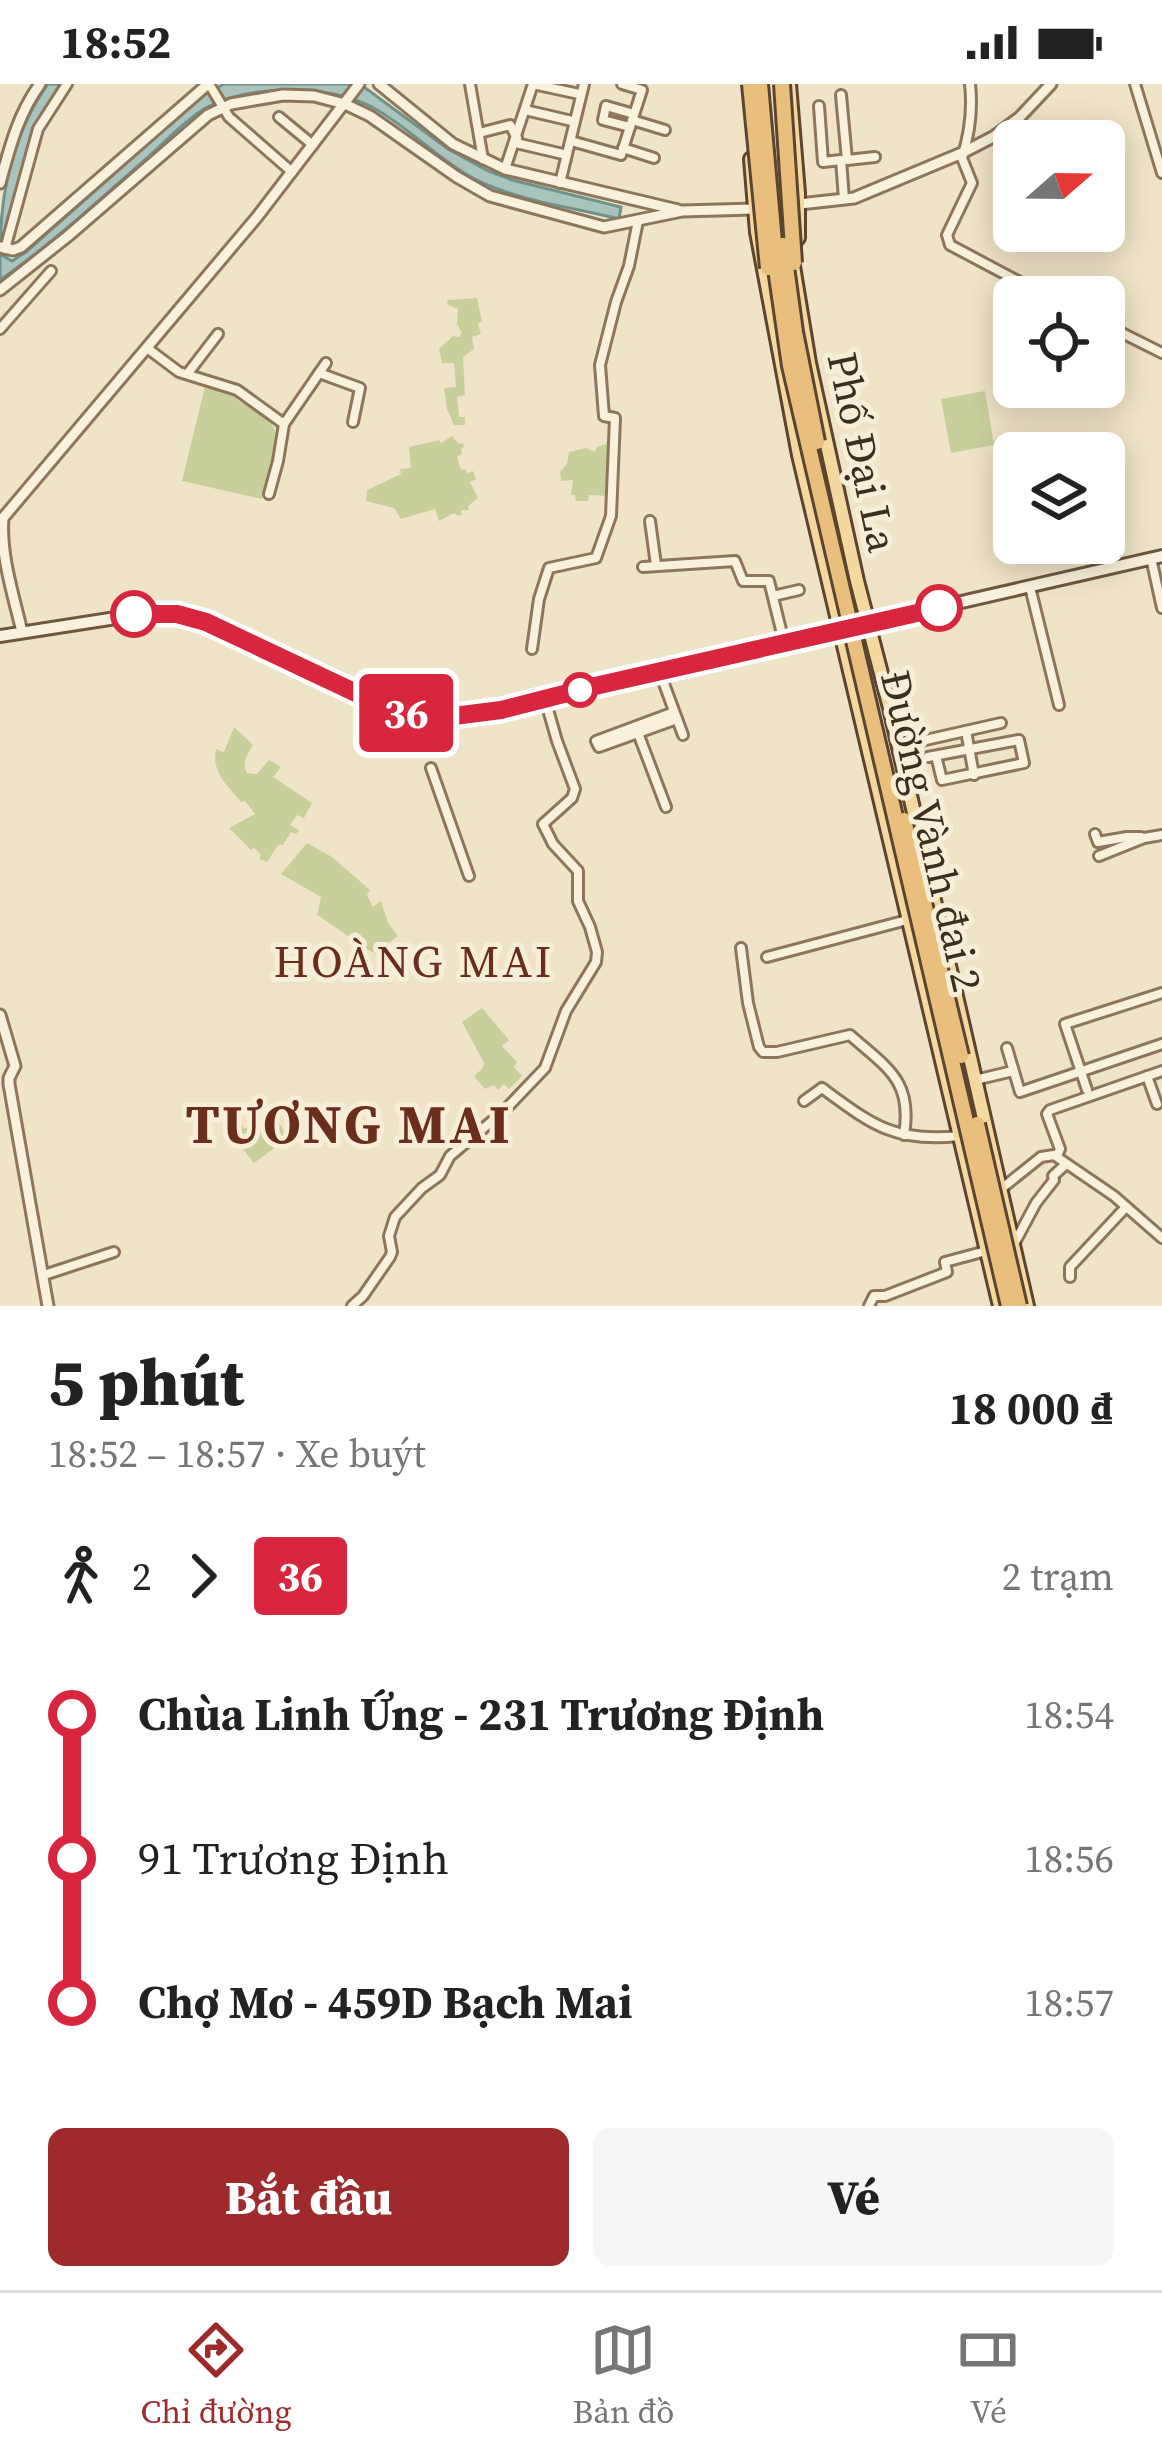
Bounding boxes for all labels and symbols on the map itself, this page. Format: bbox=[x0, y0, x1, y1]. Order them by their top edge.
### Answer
north arrow bbox=[993, 120, 1125, 252]
street label: Phố Đại La bbox=[814, 347, 913, 558]
unlabelled marker bbox=[917, 586, 961, 630]
unlabelled marker bbox=[112, 592, 156, 636]
street label: Đường Vành đai 2 bbox=[867, 665, 997, 997]
line badge: 36 bbox=[352, 674, 460, 752]
unlabelled marker bbox=[564, 674, 596, 706]
district label: HOÀNG MAI bbox=[274, 930, 554, 992]
district label: TƯƠNG MAI bbox=[185, 1087, 513, 1161]

